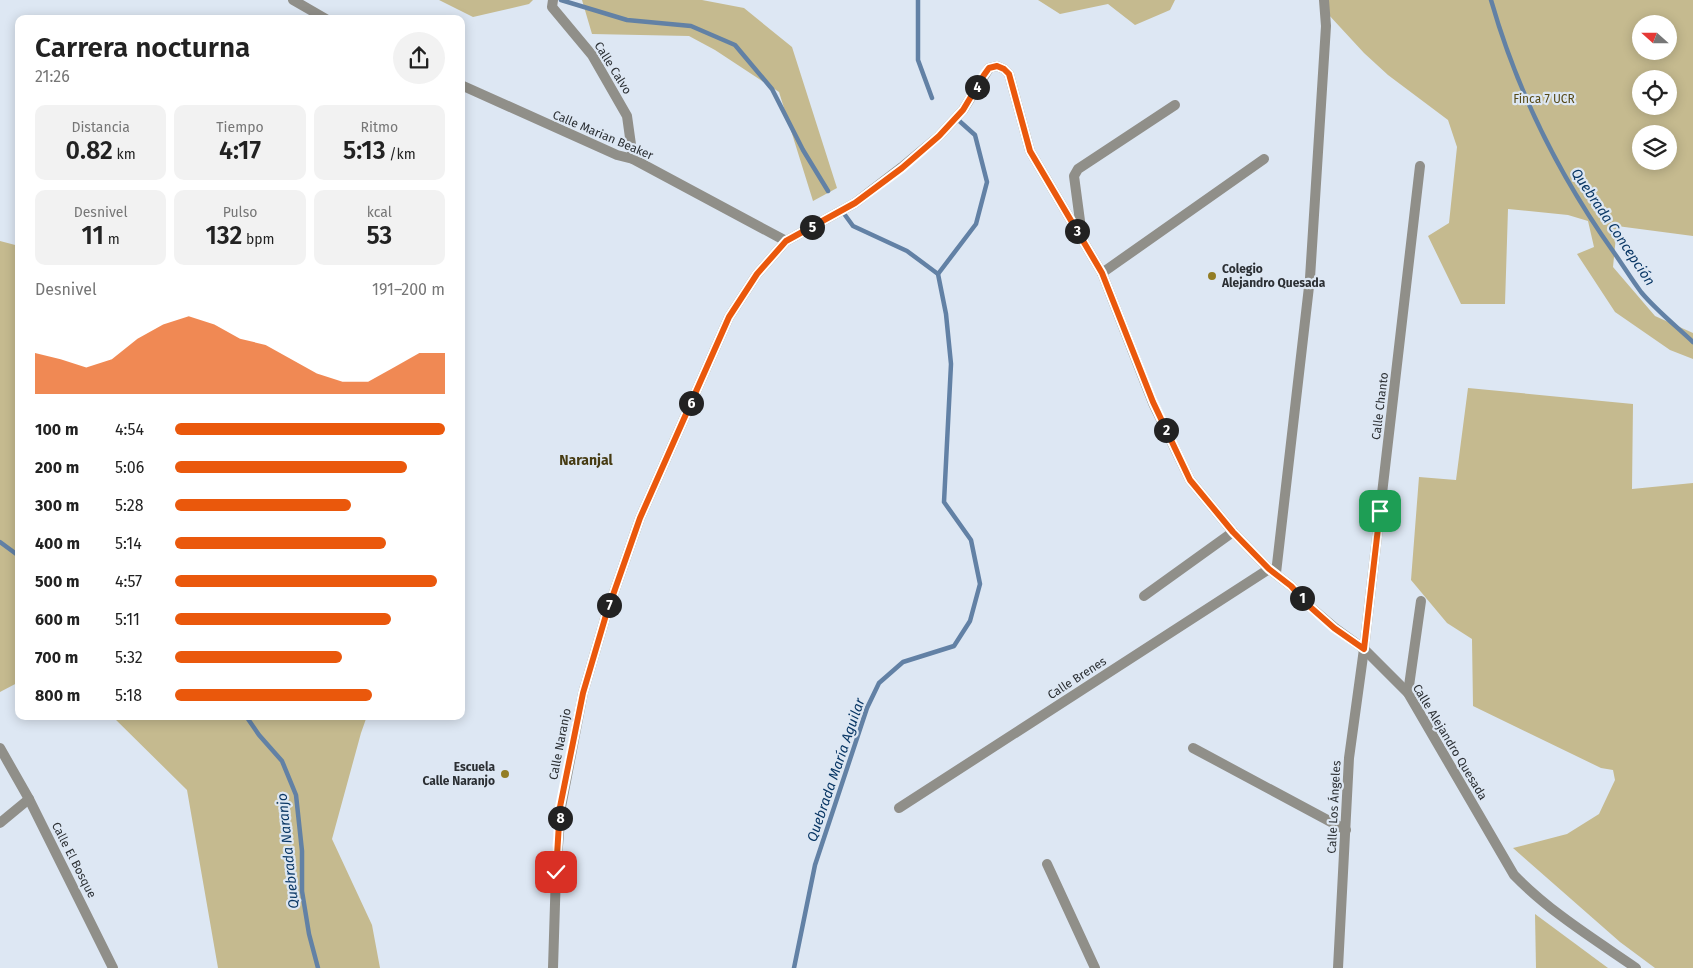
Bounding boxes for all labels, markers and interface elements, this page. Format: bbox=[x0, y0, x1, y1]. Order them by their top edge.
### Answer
north arrow bbox=[1632, 15, 1678, 60]
map controls bbox=[1632, 15, 1677, 170]
text: Carrera nocturna bbox=[35, 31, 250, 64]
button: share bbox=[393, 32, 445, 84]
street label: Calle Calvo bbox=[591, 39, 635, 97]
text: 21:26 bbox=[35, 67, 70, 86]
button: locate bbox=[1632, 70, 1677, 115]
pin: 4 bbox=[964, 74, 990, 100]
text: 4 bbox=[974, 79, 981, 96]
park label: Finca 7 UCR bbox=[1513, 92, 1575, 106]
street label: Calle Marian Beaker bbox=[551, 107, 656, 163]
text: Distancia bbox=[71, 119, 130, 136]
text: Tiempo bbox=[216, 119, 264, 136]
text: Ritmo bbox=[360, 119, 398, 136]
button: layers bbox=[1632, 125, 1677, 170]
text: 0.82 bbox=[66, 136, 113, 166]
text: 4:17 bbox=[219, 136, 261, 166]
text: 5:13 bbox=[343, 136, 386, 166]
text: km bbox=[113, 146, 136, 163]
text: /km bbox=[386, 146, 416, 163]
water label: Quebrada Concepción bbox=[1567, 165, 1659, 289]
text: Desnivel bbox=[74, 204, 128, 221]
text: Pulso bbox=[223, 204, 257, 221]
text: kcal bbox=[367, 204, 392, 221]
pin: 5 bbox=[800, 214, 824, 240]
pin: 3 bbox=[1064, 218, 1090, 244]
text: 5 bbox=[809, 219, 816, 236]
text: 11 bbox=[82, 221, 104, 251]
text: 132 bbox=[205, 221, 242, 251]
text: 53 bbox=[366, 221, 392, 251]
text: 3 bbox=[1074, 223, 1081, 240]
text: m bbox=[104, 231, 120, 248]
text: bpm bbox=[242, 231, 275, 248]
place label: Colegio Alejandro Quesada bbox=[1221, 262, 1326, 290]
marker: Colegio Alejandro Quesada bbox=[1206, 270, 1218, 282]
text: Desnivel bbox=[35, 280, 97, 299]
text: 191–200 m bbox=[372, 280, 445, 299]
street label: Calle Chanto bbox=[1369, 371, 1391, 441]
pin: 6 bbox=[678, 390, 704, 416]
text: 6 bbox=[688, 395, 695, 412]
pin: 2 bbox=[1154, 418, 1178, 442]
text: 100 m bbox=[35, 420, 78, 439]
text: 4:54 bbox=[115, 420, 144, 439]
text: 2 bbox=[1163, 422, 1170, 439]
district label: Naranjal bbox=[559, 452, 614, 469]
text: 200 m bbox=[35, 458, 79, 477]
text: 5:06 bbox=[115, 458, 144, 477]
pin bbox=[1359, 490, 1401, 532]
text: 300 m bbox=[35, 496, 79, 515]
text: 5:28 bbox=[115, 496, 144, 515]
icon: arrive bbox=[1366, 497, 1394, 525]
text: 400 m bbox=[35, 534, 80, 553]
text: 5:14 bbox=[115, 534, 142, 553]
text: 500 m bbox=[35, 572, 80, 591]
text: 4:57 bbox=[115, 572, 142, 591]
pin: 1 bbox=[1290, 586, 1314, 610]
text: 1 bbox=[1299, 590, 1306, 607]
pin: 7 bbox=[596, 592, 622, 618]
text: 7 bbox=[606, 597, 613, 614]
text: 600 m bbox=[35, 610, 80, 629]
text: 5:11 bbox=[115, 610, 140, 629]
text: 700 m bbox=[35, 648, 78, 667]
text: 5:32 bbox=[115, 648, 143, 667]
street label: Calle Brenes bbox=[1045, 654, 1109, 702]
street label: Calle Alejandro Quesada bbox=[1410, 682, 1490, 802]
text: 800 m bbox=[35, 686, 80, 705]
text: 5:18 bbox=[115, 686, 142, 705]
water label: Quebrada María Aguilar bbox=[803, 695, 869, 844]
street label: Calle Naranjo bbox=[546, 707, 574, 781]
place label: Escuela Calle Naranjo bbox=[422, 760, 495, 788]
street label: Calle Los Ángeles bbox=[1324, 760, 1343, 854]
marker: Escuela Calle Naranjo bbox=[499, 768, 511, 780]
water label: Quebrada Naranjo bbox=[273, 792, 303, 910]
pin: 8 bbox=[548, 806, 572, 830]
text: 8 bbox=[556, 810, 565, 827]
street label: Calle El Bosque bbox=[49, 820, 99, 900]
pin bbox=[535, 851, 577, 893]
icon: check bbox=[542, 858, 570, 886]

